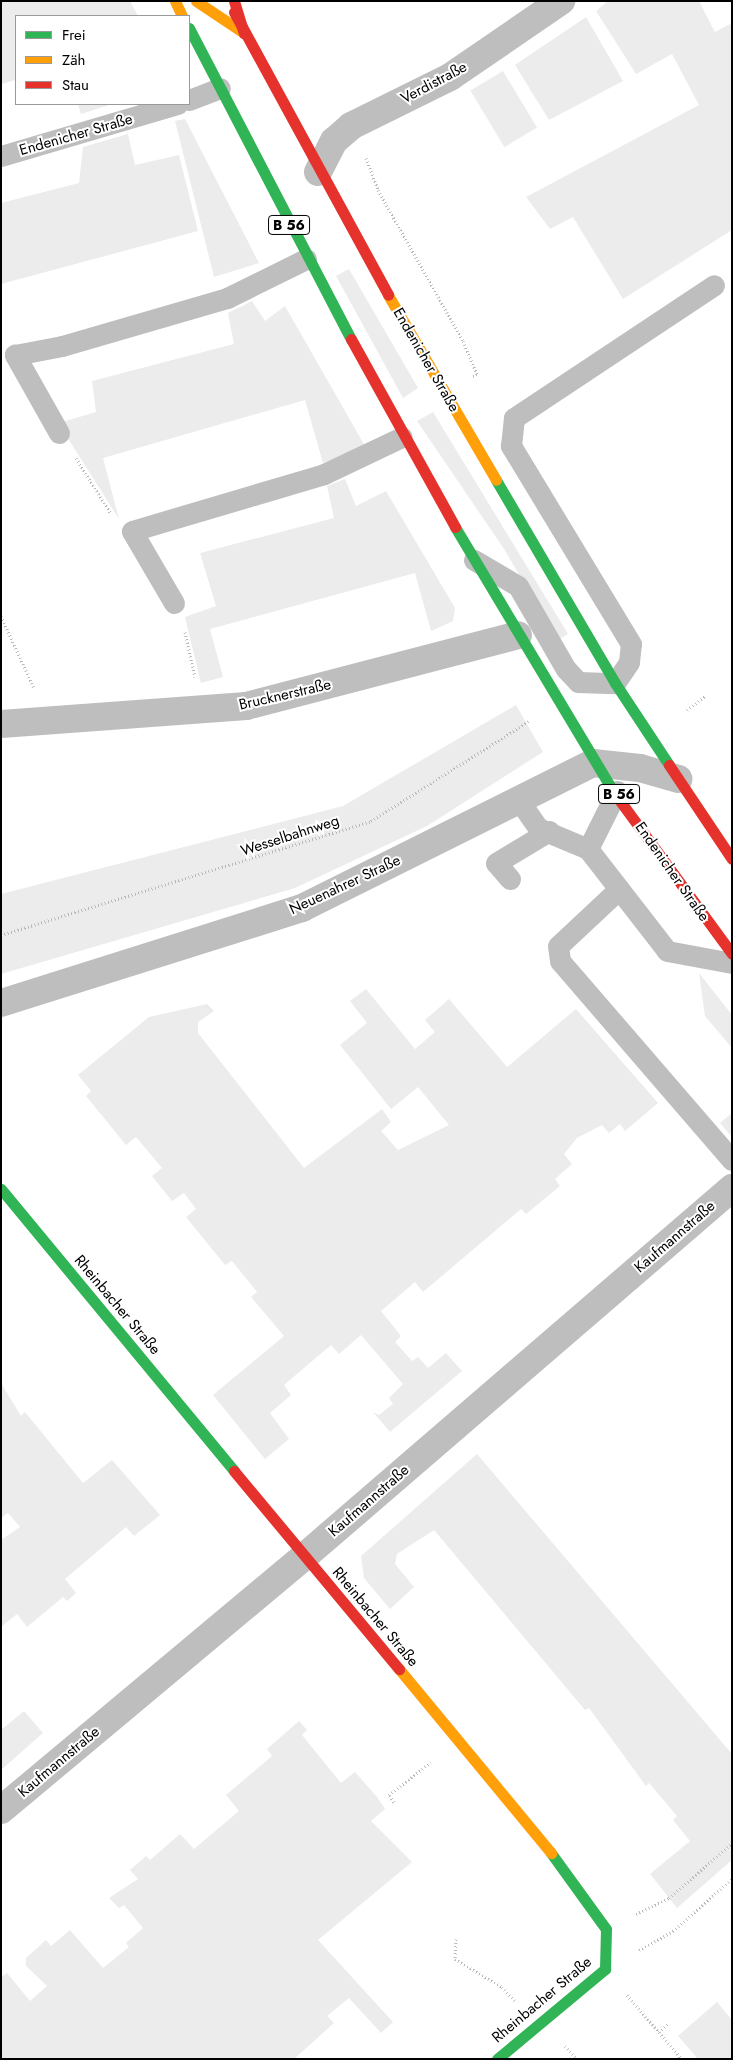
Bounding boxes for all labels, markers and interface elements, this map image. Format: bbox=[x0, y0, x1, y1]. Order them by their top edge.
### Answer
legend bbox=[15, 15, 190, 105]
text: Frei bbox=[62, 24, 86, 46]
text: Zäh bbox=[62, 49, 85, 71]
street label: Verdistraße bbox=[398, 58, 470, 108]
text: Stau bbox=[62, 74, 89, 96]
street label: Endenicher Straße bbox=[17, 110, 135, 160]
road number: B 56 bbox=[268, 214, 310, 236]
street label: Endenicher Straße bbox=[389, 305, 463, 415]
street label: Brucknerstraße bbox=[237, 676, 333, 714]
road number: B 56 bbox=[598, 782, 640, 806]
street label: Wesselbahnweg bbox=[239, 812, 341, 860]
street label: Endenicher Straße bbox=[631, 819, 713, 925]
street label: Neuenahrer Straße bbox=[287, 851, 403, 919]
street label: Kaufmannstraße bbox=[631, 1197, 719, 1277]
street label: Rheinbacher Straße bbox=[70, 1252, 164, 1358]
street label: Kaufmannstraße bbox=[325, 1461, 413, 1541]
street label: Rheinbacher Straße bbox=[328, 1564, 422, 1670]
street label: Kaufmannstraße bbox=[15, 1723, 103, 1801]
street label: Rheinbacher Straße bbox=[489, 1953, 595, 2047]

